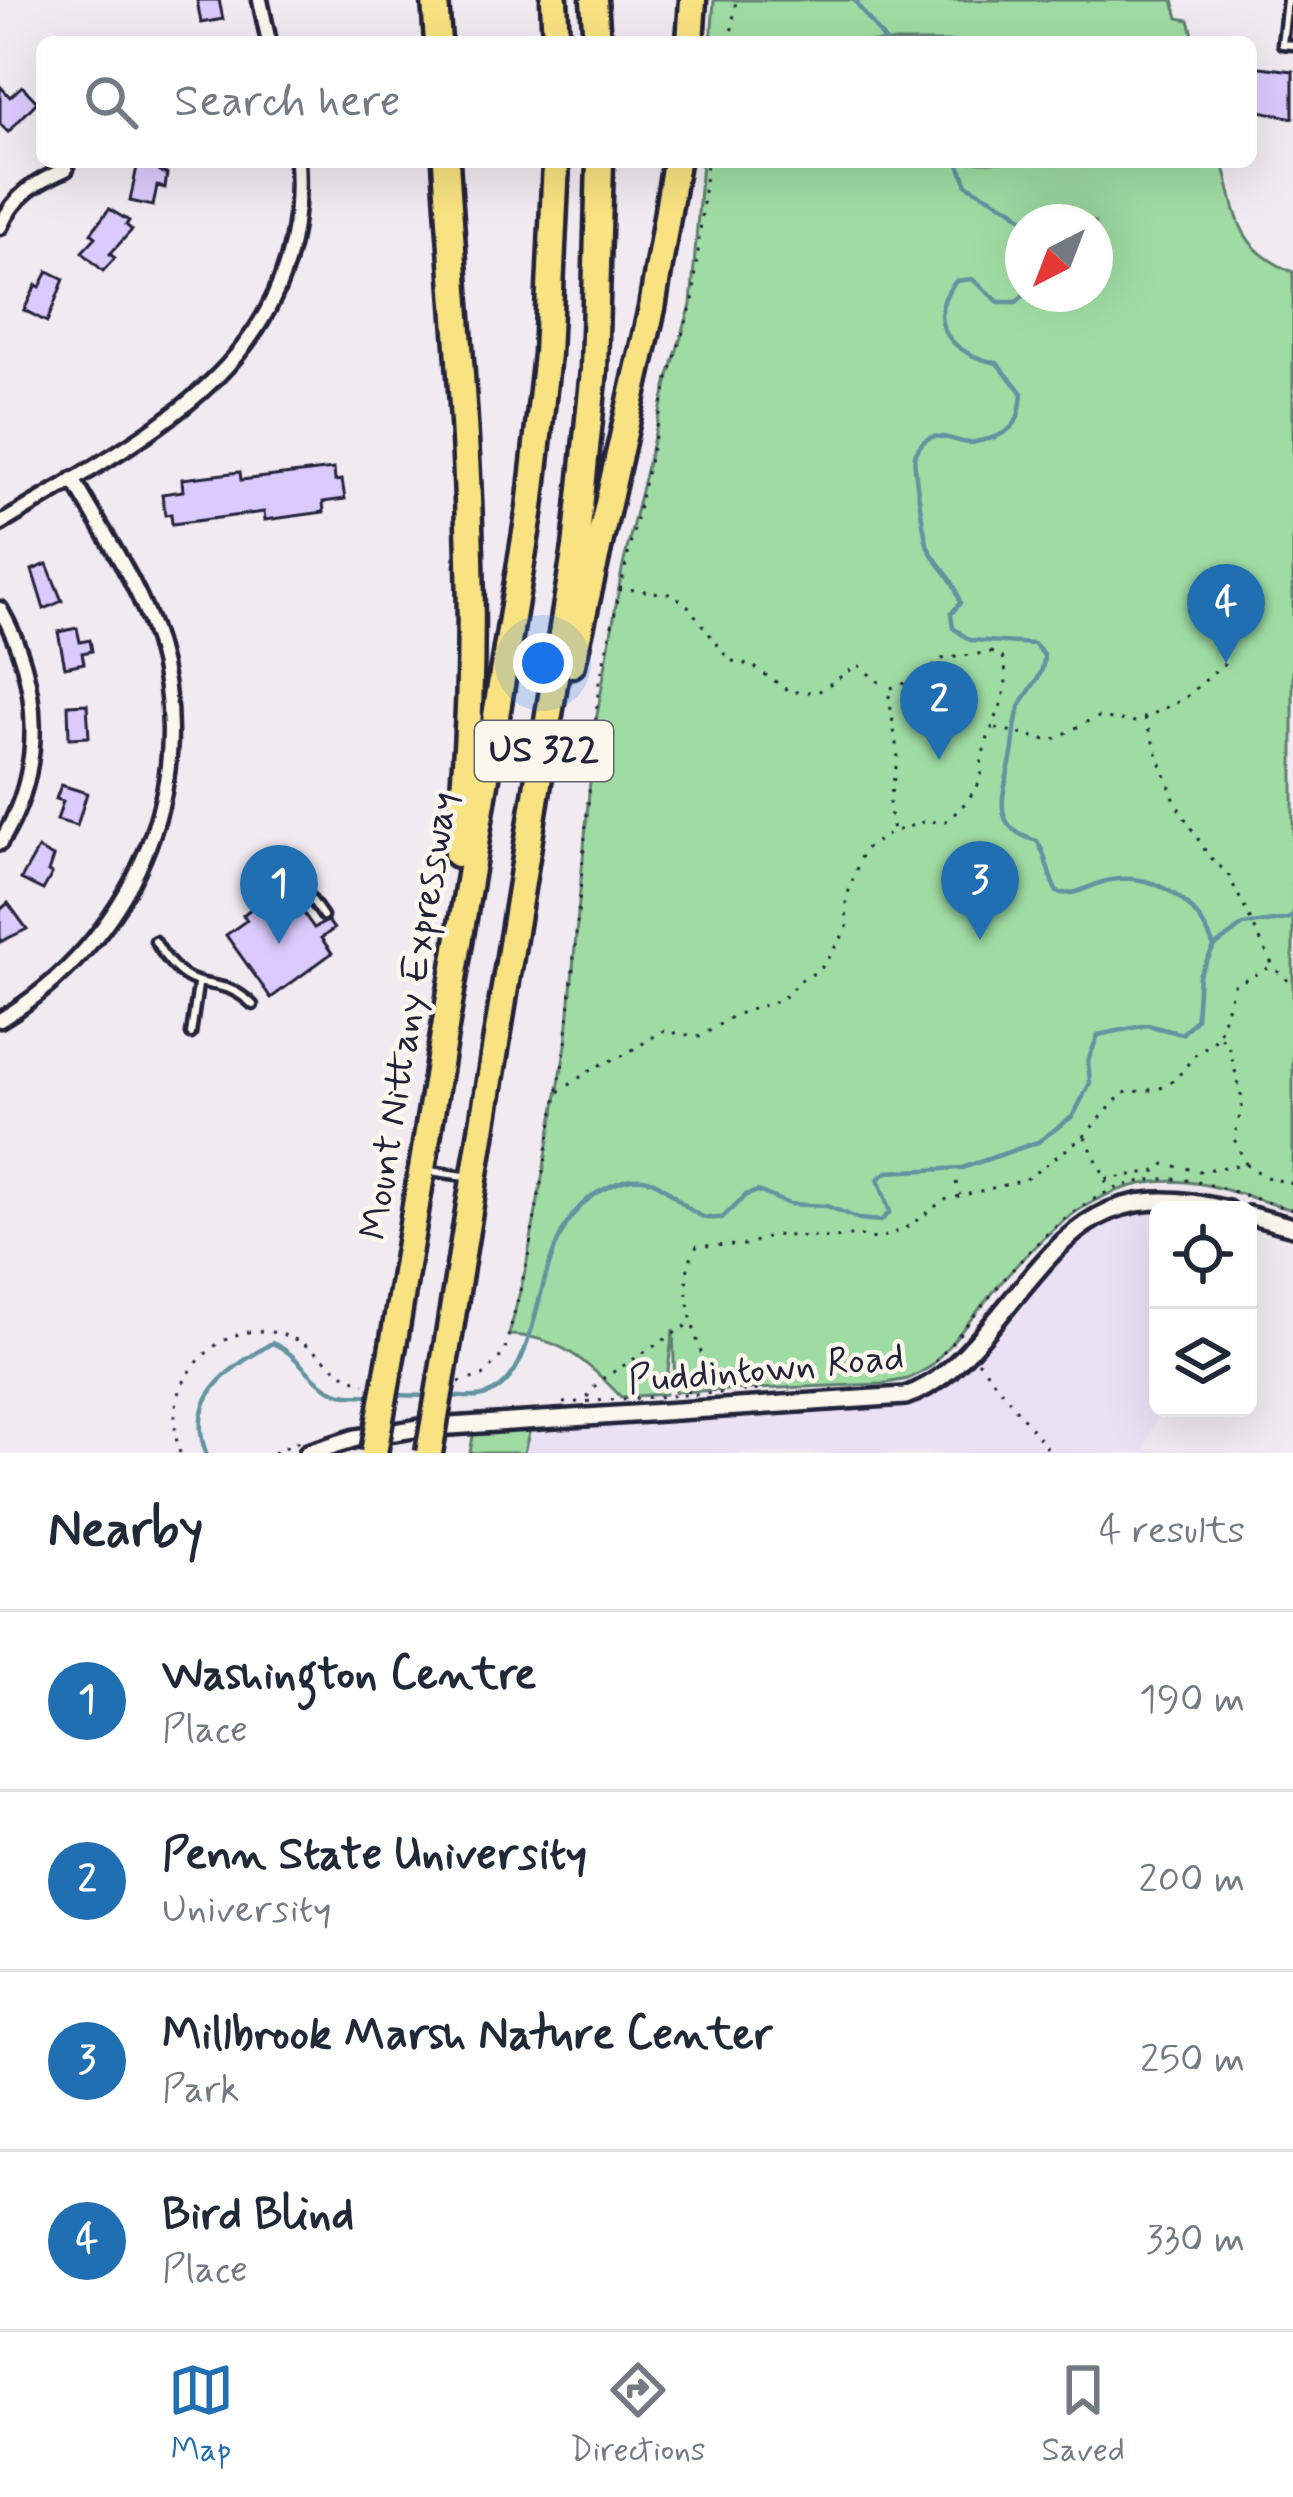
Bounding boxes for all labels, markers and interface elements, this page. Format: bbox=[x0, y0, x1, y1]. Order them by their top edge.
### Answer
search box bbox=[36, 36, 1257, 168]
icon: search bbox=[78, 69, 144, 135]
text: Search here bbox=[174, 73, 401, 132]
north arrow bbox=[1005, 204, 1113, 312]
pin: 4 bbox=[1187, 564, 1265, 663]
your location bbox=[513, 633, 573, 693]
pin: 2 bbox=[900, 661, 978, 760]
road number: US 322 bbox=[475, 721, 613, 781]
street label: Mount Nittany Expressway bbox=[349, 788, 471, 1244]
pin: 3 bbox=[941, 841, 1019, 940]
pin: 1 bbox=[240, 845, 318, 944]
map controls bbox=[1149, 1201, 1257, 1417]
button: locate bbox=[1149, 1201, 1257, 1309]
button: layers bbox=[1149, 1309, 1257, 1417]
street label: Puddintown Road bbox=[626, 1333, 906, 1407]
text: Nearby bbox=[48, 1498, 203, 1564]
text: 4 results bbox=[1099, 1506, 1245, 1557]
text: Washington Centre bbox=[162, 1646, 536, 1705]
text: 1 bbox=[78, 1675, 96, 1726]
text: 190 m bbox=[1139, 1675, 1245, 1726]
text: Place bbox=[162, 1705, 248, 1756]
text: Penn State University bbox=[162, 1826, 587, 1885]
text: 2 bbox=[77, 1855, 97, 1906]
text: 200 m bbox=[1139, 1855, 1245, 1906]
text: University bbox=[162, 1885, 331, 1936]
text: Millbrook Marsh Nature Center bbox=[162, 2006, 772, 2065]
text: 3 bbox=[78, 2035, 96, 2086]
text: 250 m bbox=[1140, 2035, 1245, 2086]
text: Park bbox=[162, 2065, 240, 2116]
text: Bird Blind bbox=[162, 2186, 354, 2245]
text: 4 bbox=[76, 2215, 98, 2266]
text: 330 m bbox=[1146, 2215, 1245, 2266]
text: Place bbox=[162, 2245, 248, 2296]
tab: Map bbox=[168, 2357, 234, 2473]
tab: Directions bbox=[570, 2357, 706, 2473]
tab: Saved bbox=[1042, 2357, 1125, 2473]

